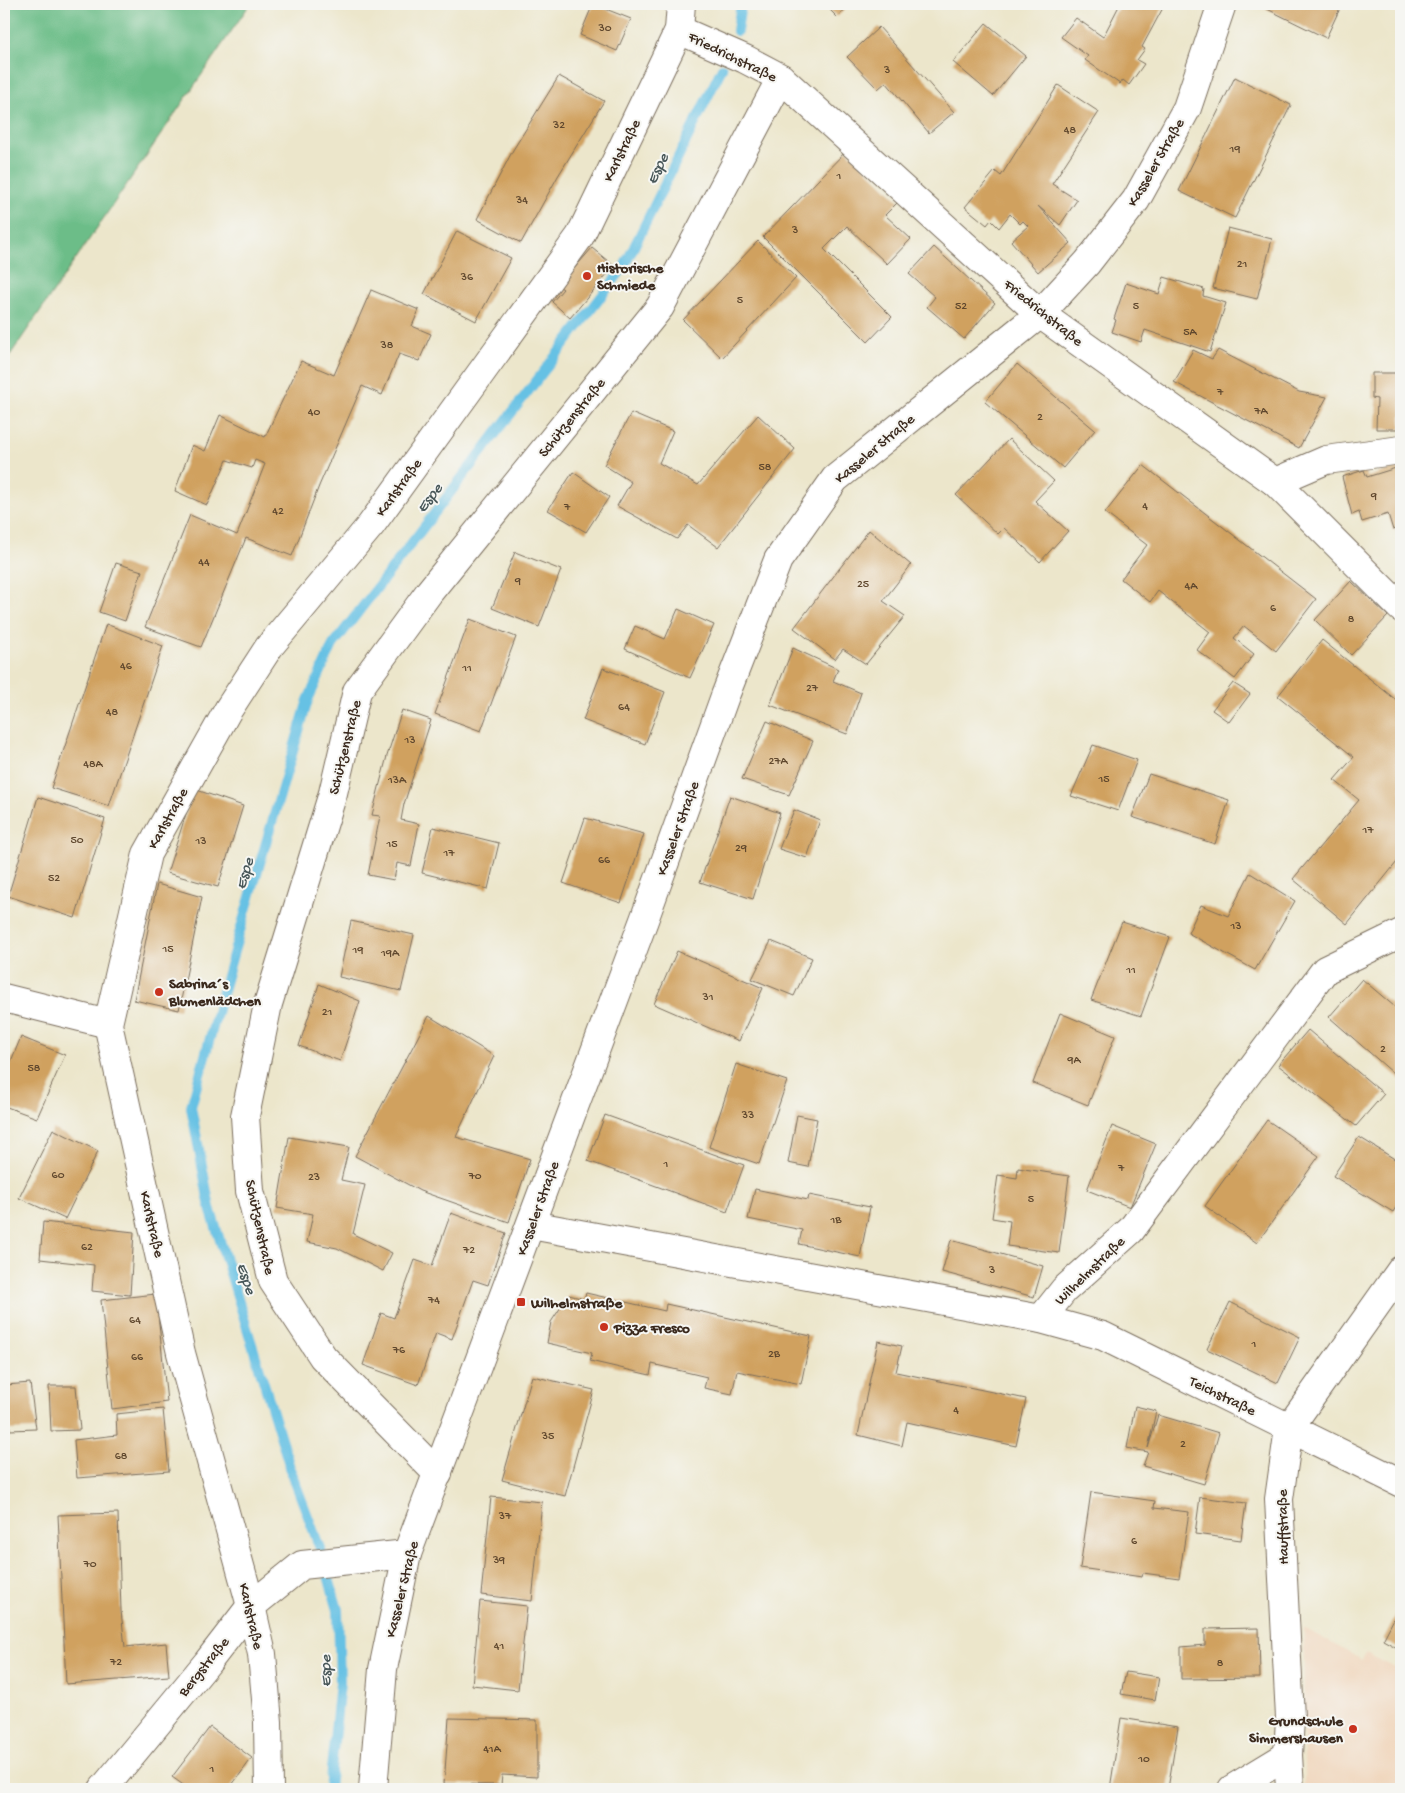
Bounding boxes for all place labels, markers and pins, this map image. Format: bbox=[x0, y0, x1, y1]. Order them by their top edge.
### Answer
place label: Historische Schmiede bbox=[597, 260, 664, 295]
marker: Historische Schmiede bbox=[581, 270, 593, 282]
place label: Sabrina´s Blumenlädchen bbox=[168, 976, 262, 1011]
marker: Sabrina´s Blumenlädchen bbox=[153, 986, 165, 998]
place label: Wilhelmstraße bbox=[530, 1295, 623, 1313]
marker: Wilhelmstraße bbox=[515, 1296, 527, 1308]
place label: Pizza Fresco bbox=[613, 1320, 690, 1338]
marker: Pizza Fresco bbox=[598, 1321, 610, 1333]
place label: Grundschule Simmershausen bbox=[1249, 1713, 1344, 1748]
marker: Grundschule Simmershausen bbox=[1347, 1723, 1359, 1735]

